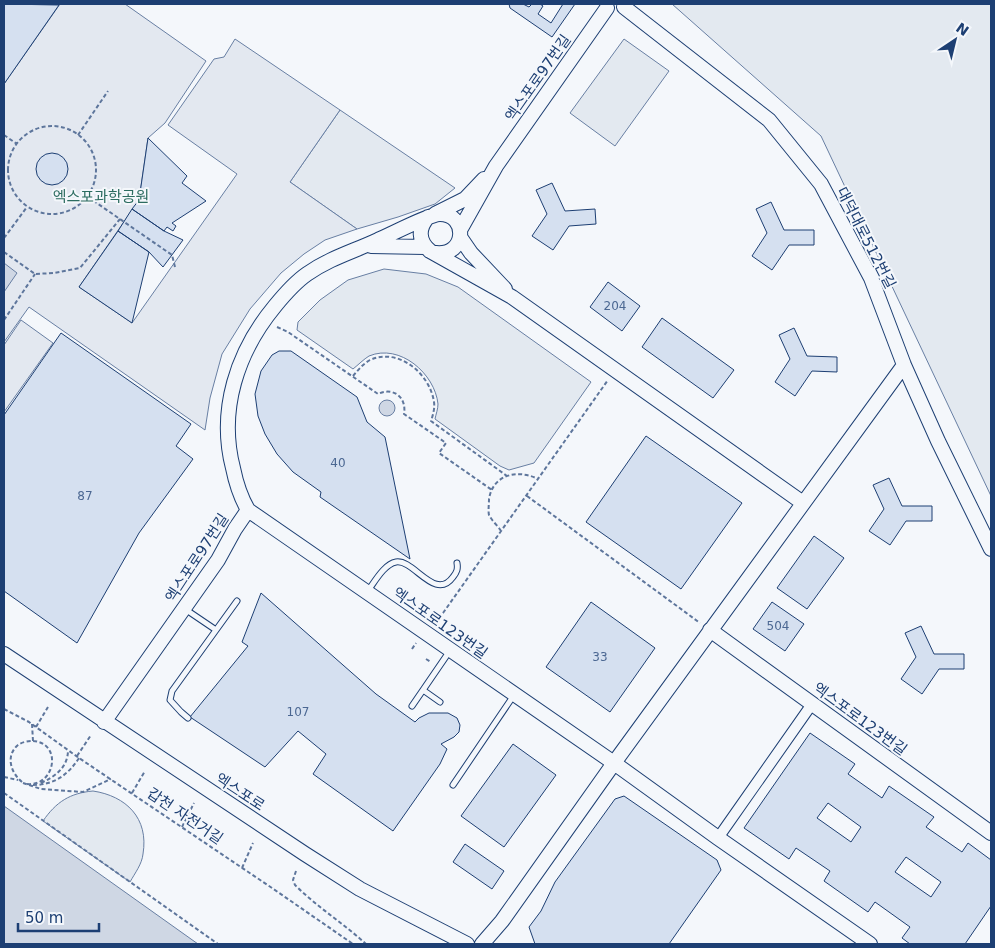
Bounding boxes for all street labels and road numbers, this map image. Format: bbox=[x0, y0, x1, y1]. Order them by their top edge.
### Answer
street label: 엑스포로97번길 bbox=[501, 31, 575, 125]
street label: 대덕대로512번길 bbox=[833, 184, 899, 292]
street label: 엑스포로97번길 bbox=[162, 510, 232, 606]
street label: 엑스포로123번길 bbox=[389, 584, 491, 662]
street label: 엑스포로123번길 bbox=[810, 679, 910, 759]
street label: 엑스포로 bbox=[212, 769, 268, 815]
street label: 갑천 자전거길 bbox=[144, 784, 226, 848]

